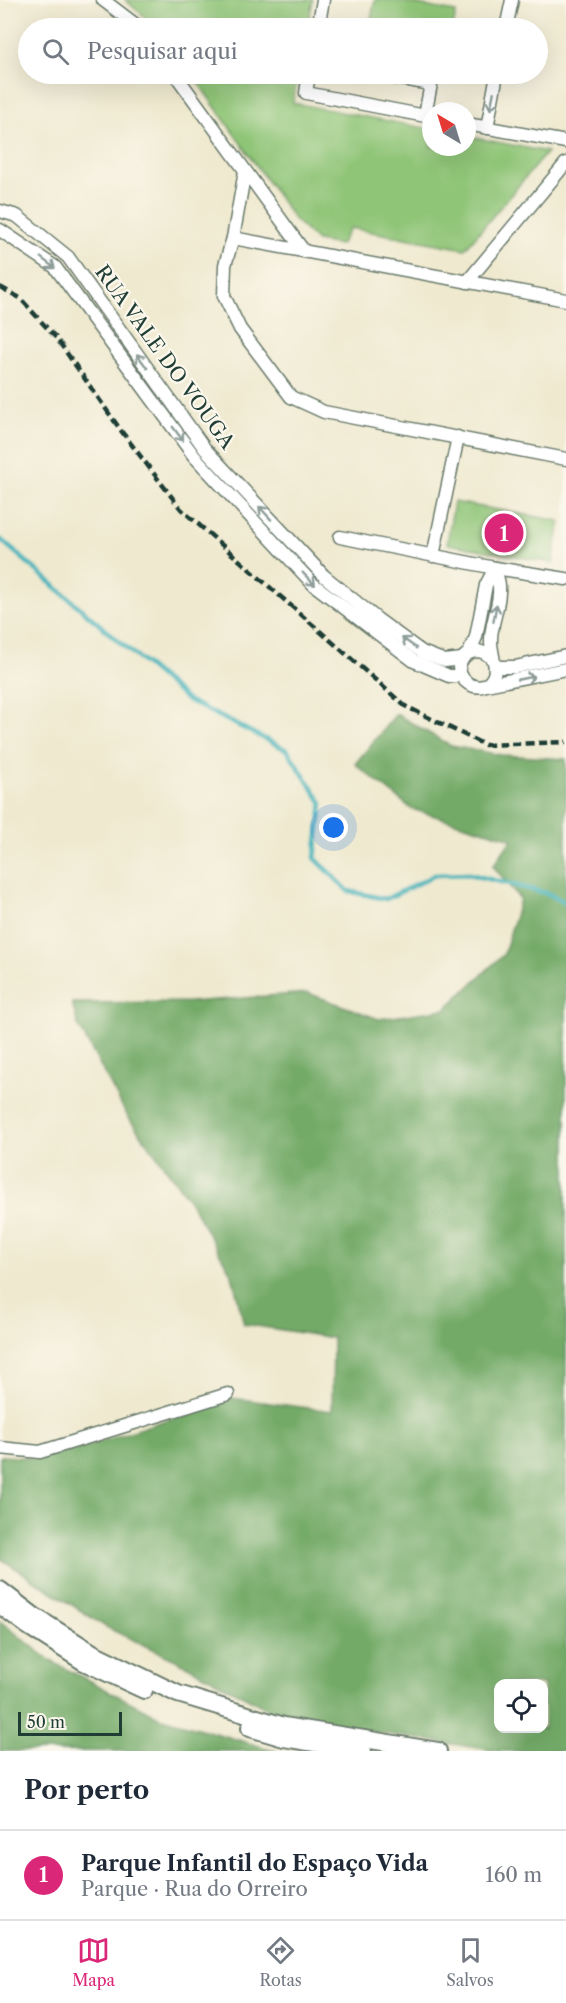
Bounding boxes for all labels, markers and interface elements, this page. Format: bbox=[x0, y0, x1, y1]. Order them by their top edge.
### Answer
search box bbox=[18, 18, 548, 84]
icon: search bbox=[39, 35, 72, 68]
text: Pesquisar aqui bbox=[87, 38, 237, 65]
one-way arrow bbox=[486, 90, 497, 110]
north arrow bbox=[422, 102, 476, 156]
one-way arrow bbox=[40, 256, 56, 269]
street label: RUA VALE DO VOUGA bbox=[90, 260, 240, 455]
one-way arrow bbox=[136, 354, 148, 370]
one-way arrow bbox=[172, 426, 185, 442]
one-way arrow bbox=[257, 505, 272, 520]
pin: 1 bbox=[484, 510, 524, 556]
one-way arrow bbox=[301, 572, 316, 587]
one-way arrow bbox=[490, 604, 501, 624]
one-way arrow bbox=[401, 636, 417, 649]
one-way arrow bbox=[516, 671, 535, 683]
your location bbox=[319, 813, 348, 842]
map controls bbox=[494, 1679, 548, 1733]
button: locate bbox=[494, 1679, 548, 1733]
scale bar bbox=[18, 1709, 122, 1736]
text: 50 m bbox=[27, 1712, 65, 1732]
text: Por perto bbox=[24, 1774, 149, 1806]
text: Parque Infantil do Espaço Vida bbox=[81, 1850, 428, 1877]
text: 1 bbox=[39, 1863, 48, 1887]
text: 160 m bbox=[485, 1863, 542, 1887]
text: Parque · Rua do Orreiro bbox=[81, 1877, 308, 1901]
tab: Mapa bbox=[72, 1934, 115, 1990]
tab: Rotas bbox=[259, 1934, 302, 1990]
tab: Salvos bbox=[446, 1934, 494, 1990]

